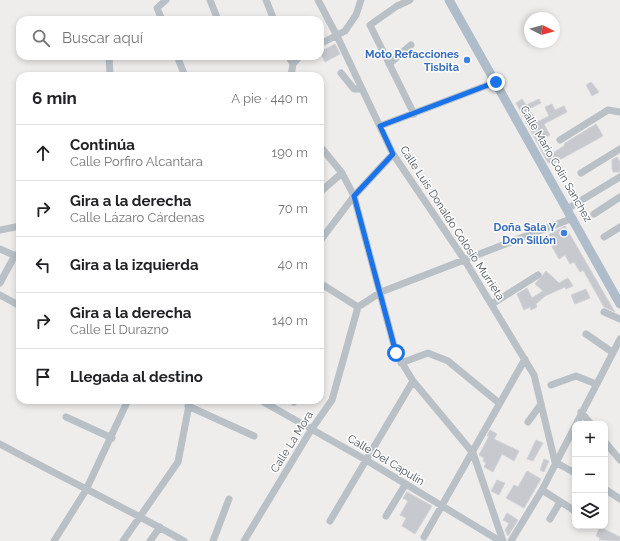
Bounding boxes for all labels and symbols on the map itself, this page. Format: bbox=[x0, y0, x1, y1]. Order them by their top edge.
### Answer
north arrow bbox=[524, 12, 560, 48]
place label: Moto Refacciones Tisbita bbox=[365, 48, 460, 74]
marker: Moto Refacciones Tisbita bbox=[462, 55, 472, 65]
route end bbox=[487, 73, 505, 91]
street label: Calle Mario Colin Sanchez bbox=[517, 104, 595, 225]
street label: Calle Luis Donaldo Colosio Murrieta bbox=[397, 143, 507, 303]
place label: Doña Sala Y Don Sillón bbox=[494, 221, 557, 247]
marker: Doña Sala Y Don Sillón bbox=[559, 228, 569, 238]
route start bbox=[387, 344, 405, 362]
street label: Calle La Mora bbox=[268, 409, 316, 475]
street label: Calle Del Capulín bbox=[345, 432, 427, 488]

